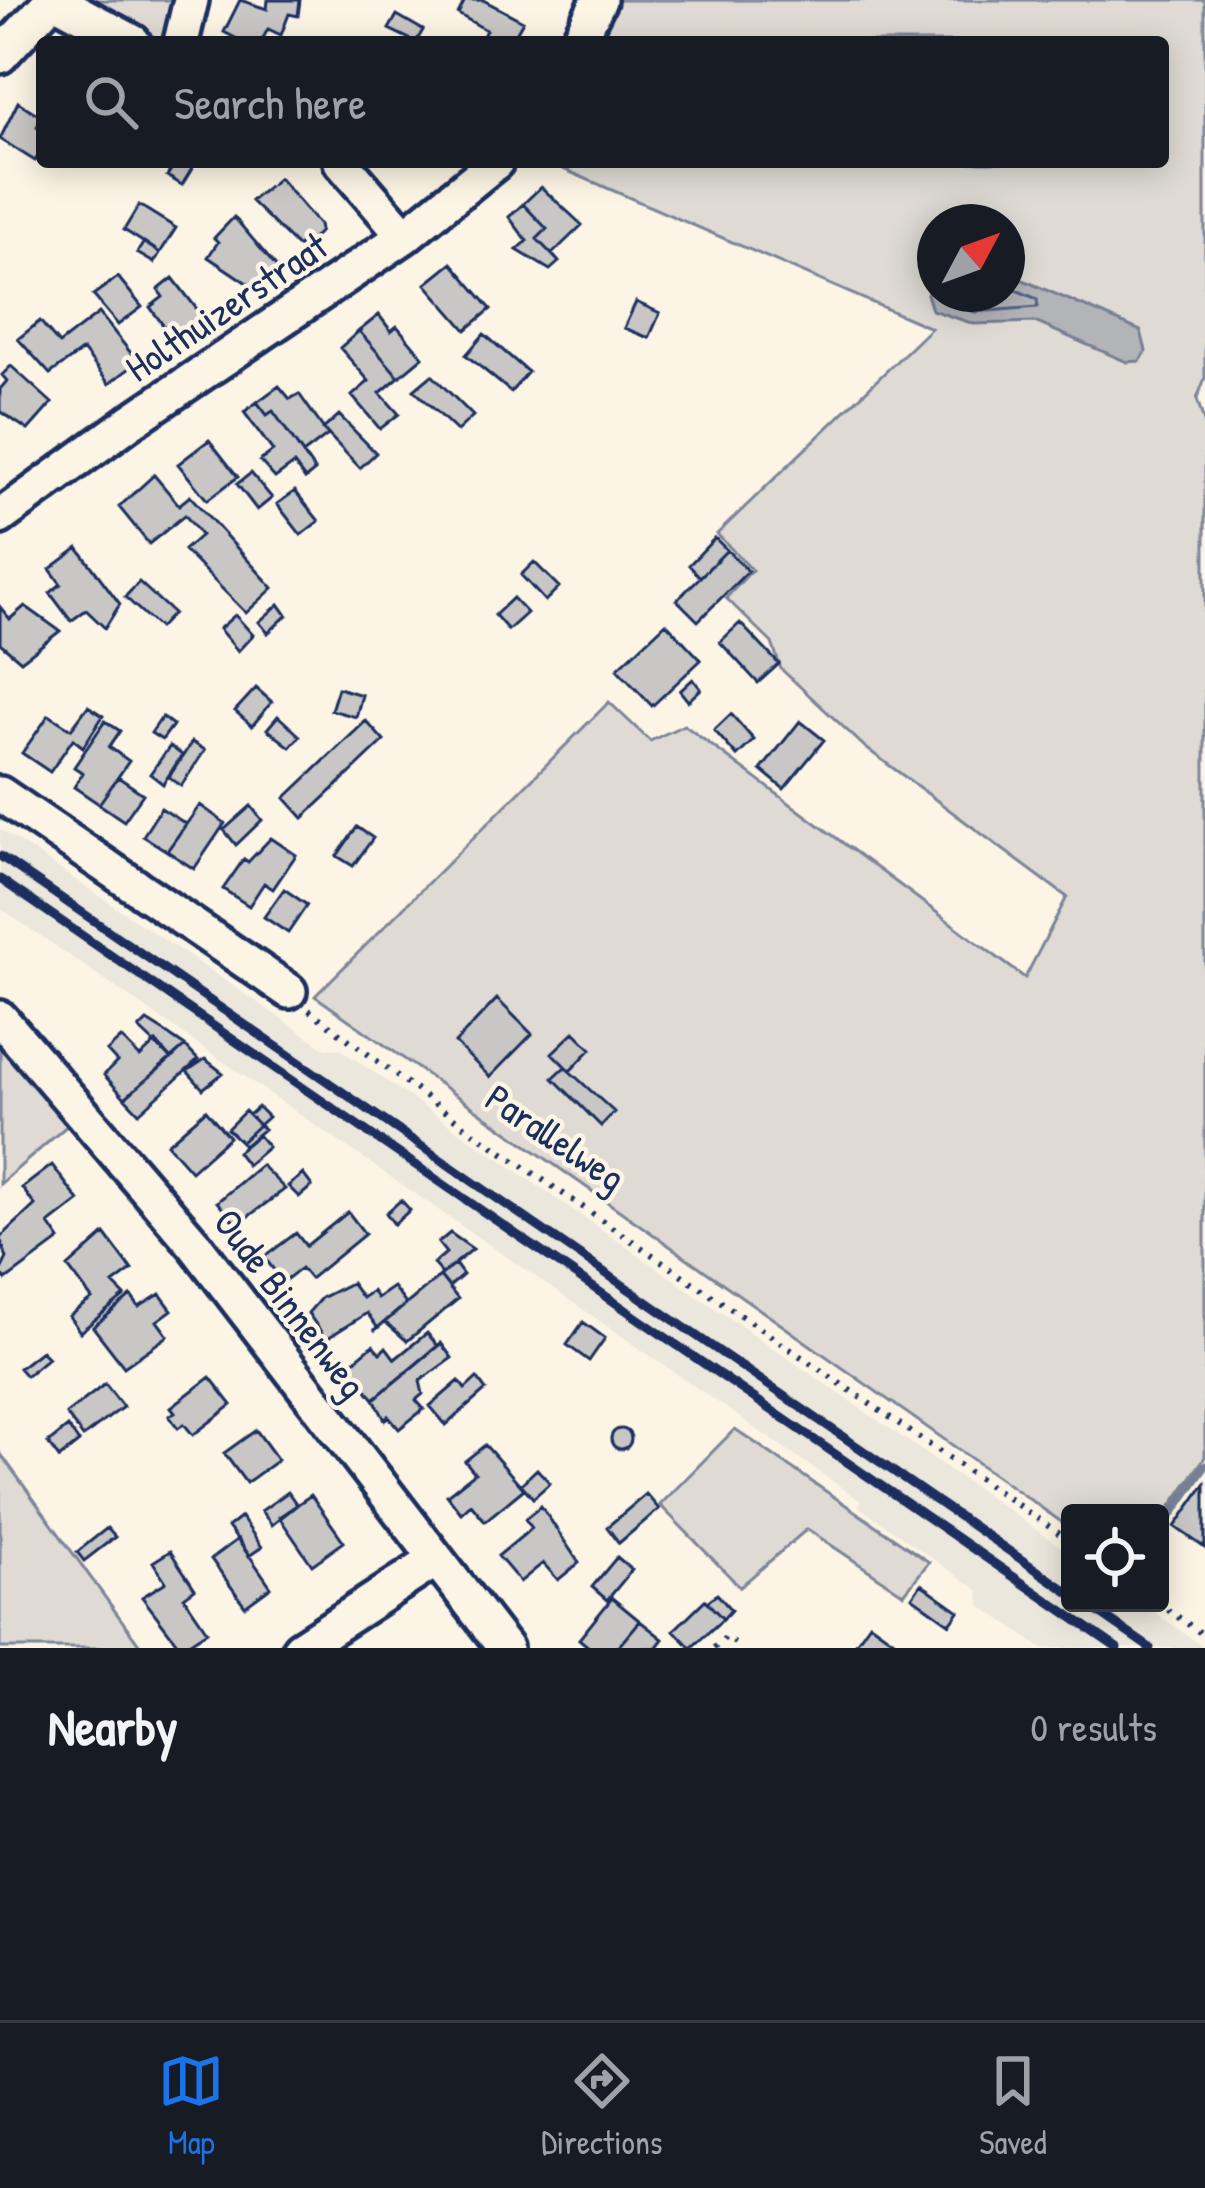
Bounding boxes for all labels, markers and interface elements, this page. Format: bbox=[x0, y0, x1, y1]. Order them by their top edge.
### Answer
search box bbox=[36, 36, 1169, 168]
icon: search bbox=[78, 69, 144, 135]
text: Search here bbox=[174, 72, 366, 133]
north arrow bbox=[917, 204, 1025, 312]
street label: Holthuizerstraat bbox=[115, 219, 338, 393]
street label: Parallelweg bbox=[476, 1071, 636, 1203]
street label: Oude Binnenweg bbox=[202, 1197, 380, 1409]
map controls bbox=[1061, 1504, 1169, 1612]
button: locate bbox=[1061, 1504, 1169, 1612]
text: Nearby bbox=[48, 1692, 178, 1761]
text: 0 results bbox=[1031, 1700, 1157, 1753]
tab: Map bbox=[158, 2048, 224, 2164]
tab: Directions bbox=[541, 2048, 663, 2164]
tab: Saved bbox=[979, 2048, 1047, 2164]

